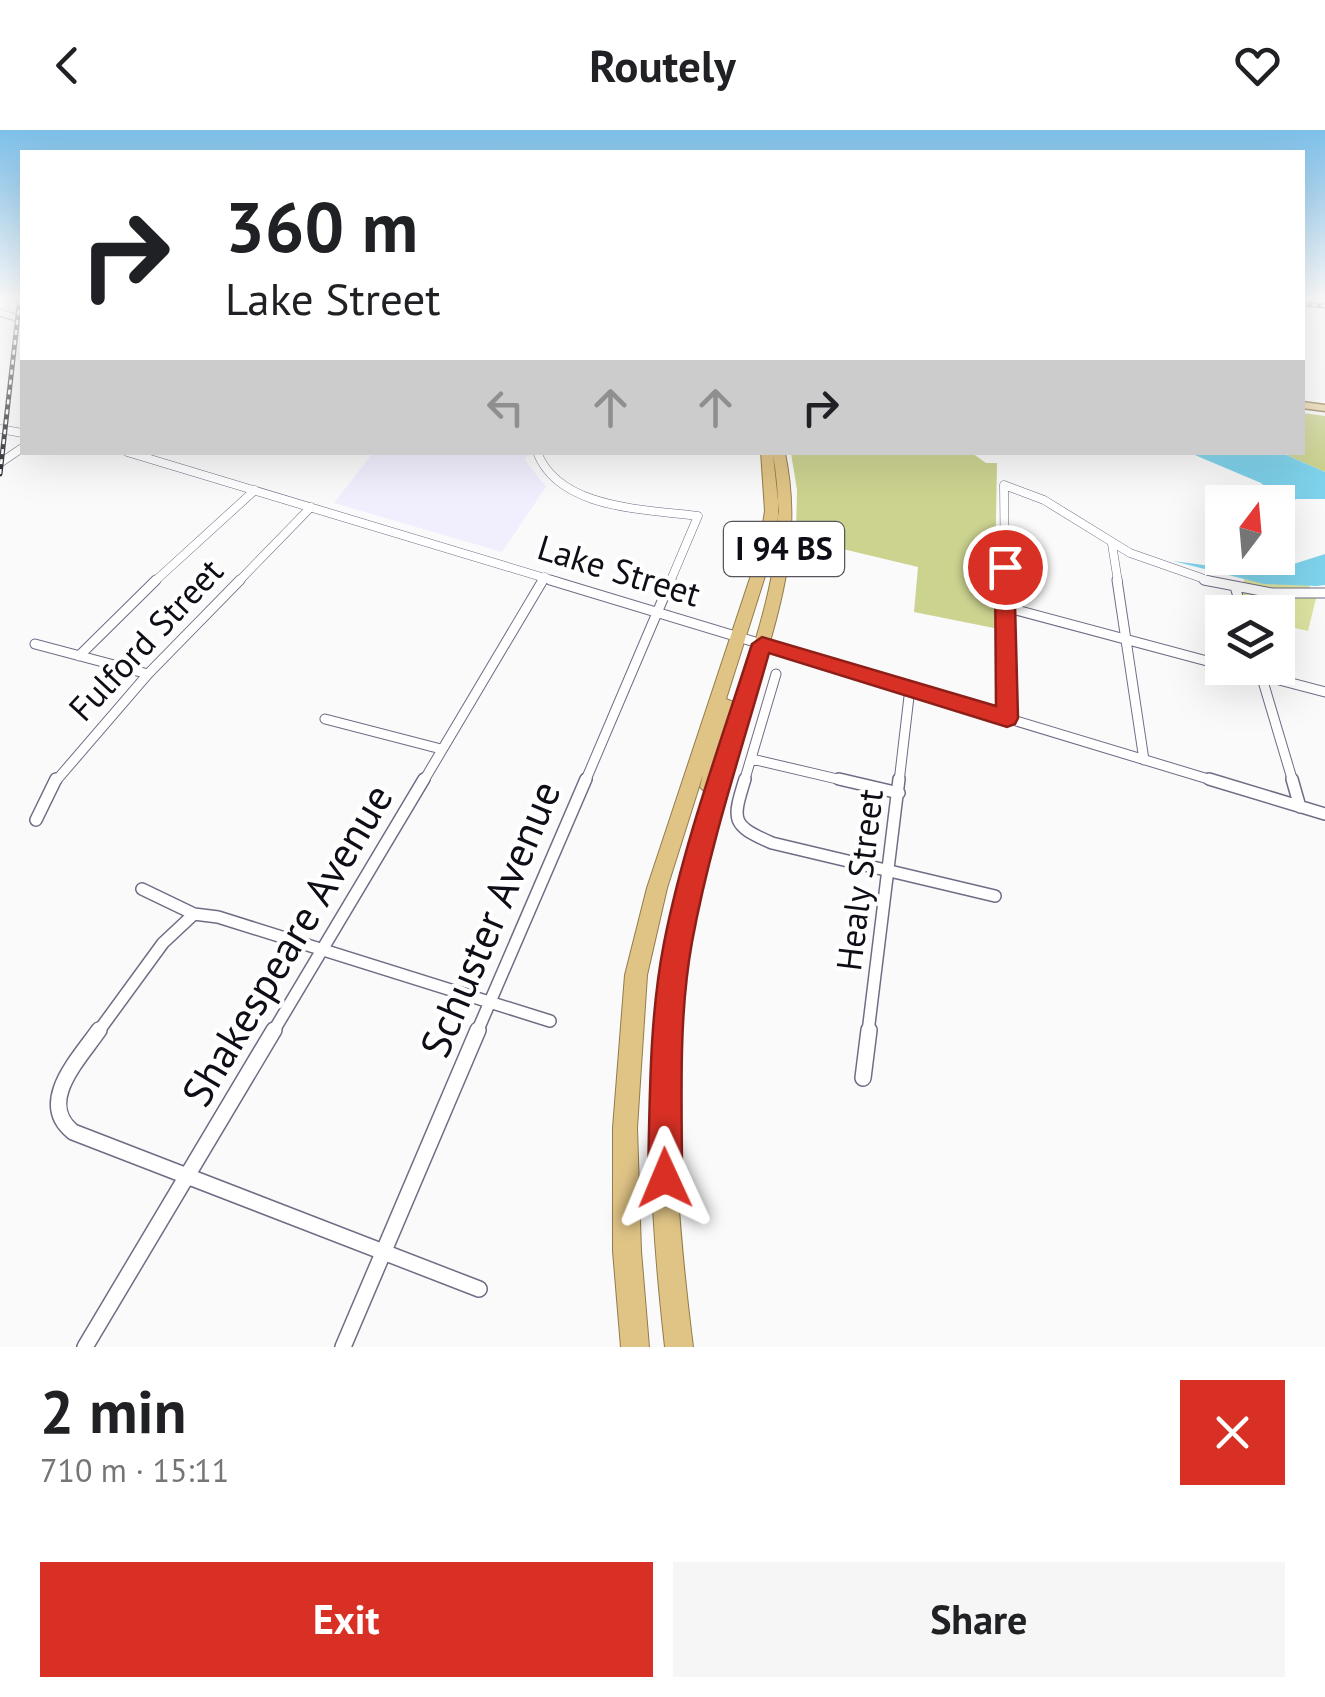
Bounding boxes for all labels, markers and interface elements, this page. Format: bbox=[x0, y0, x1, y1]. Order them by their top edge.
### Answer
text: Routely bbox=[589, 36, 736, 94]
icon: back bbox=[40, 38, 95, 93]
icon: heart bbox=[1230, 38, 1285, 93]
text: 360 m bbox=[225, 181, 418, 271]
icon: right bbox=[60, 190, 190, 320]
text: Lake Street bbox=[225, 269, 441, 327]
icon: left bbox=[478, 380, 533, 435]
icon: ahead bbox=[583, 380, 638, 435]
icon: ahead bbox=[688, 380, 743, 435]
icon: right bbox=[793, 380, 848, 435]
north arrow bbox=[1205, 485, 1295, 575]
map controls bbox=[1205, 485, 1295, 685]
road number: I 94 BS bbox=[724, 522, 844, 576]
street label: Lake Street bbox=[532, 524, 706, 617]
pin bbox=[963, 525, 1048, 610]
icon: arrive bbox=[978, 540, 1033, 595]
street label: Fulford Street bbox=[58, 548, 232, 730]
button: layers bbox=[1205, 595, 1295, 685]
street label: Schuster Avenue bbox=[407, 772, 572, 1065]
street label: Shakespeare Avenue bbox=[169, 774, 404, 1116]
street label: Healy Street bbox=[825, 786, 893, 973]
position arrow bbox=[613, 1126, 717, 1230]
text: 2 min bbox=[40, 1372, 186, 1450]
button: close bbox=[1180, 1380, 1285, 1485]
text: 710 m · 15:11 bbox=[40, 1449, 229, 1491]
button: Exit bbox=[40, 1562, 653, 1677]
button: Share bbox=[673, 1562, 1285, 1677]

